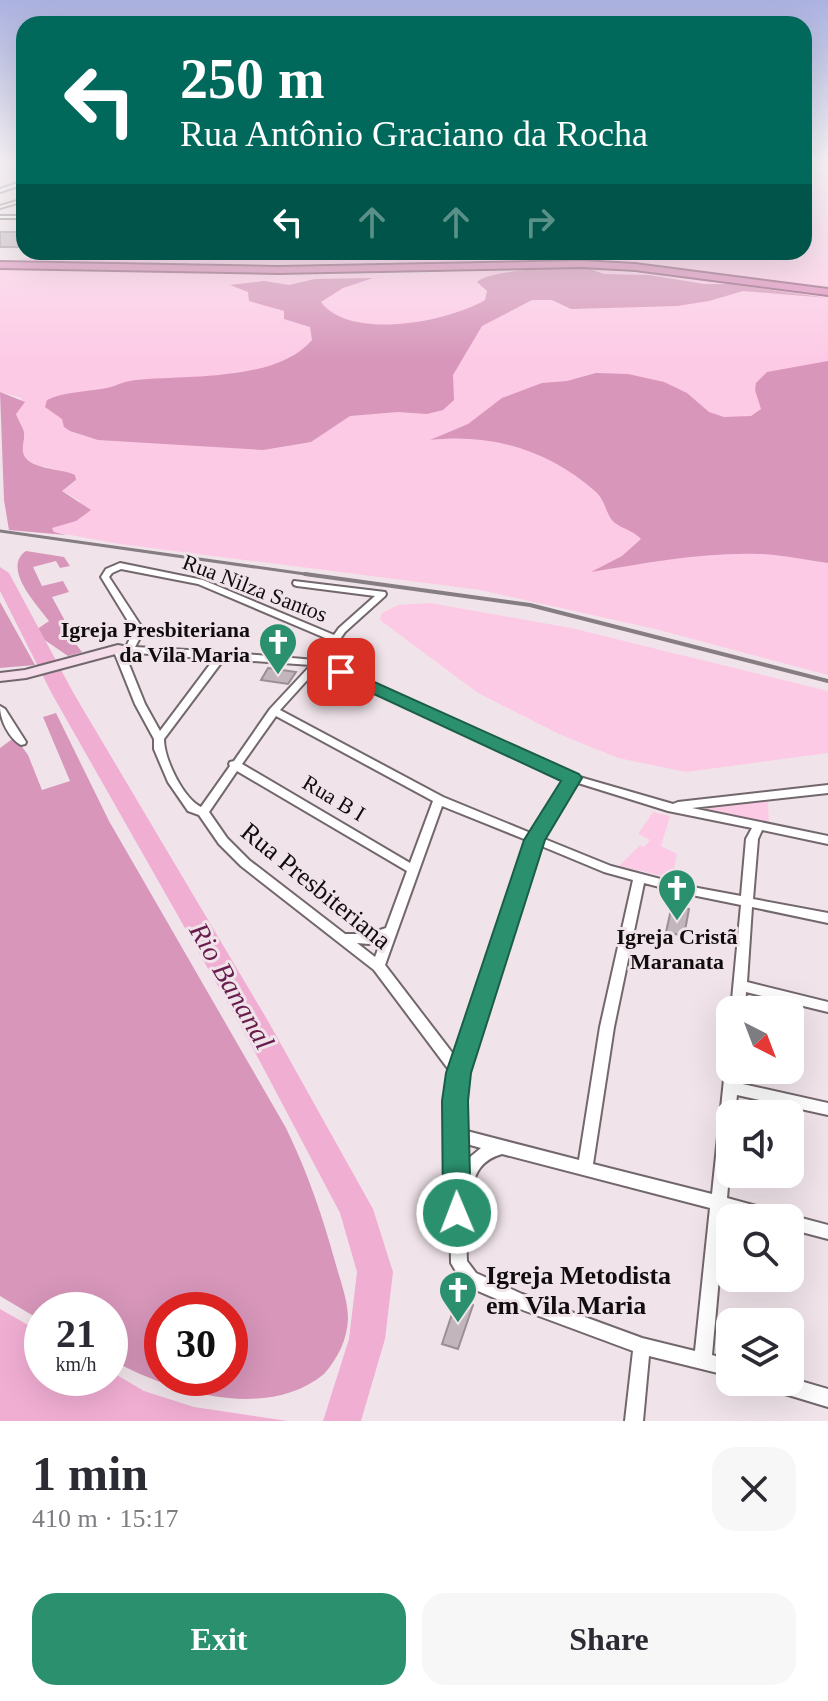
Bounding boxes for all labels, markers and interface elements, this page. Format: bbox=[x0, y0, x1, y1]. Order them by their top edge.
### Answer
icon: left bbox=[48, 48, 152, 152]
text: 250 m bbox=[180, 48, 325, 110]
text: Rua Antônio Graciano da Rocha bbox=[180, 114, 648, 154]
icon: left bbox=[266, 200, 310, 244]
icon: ahead bbox=[350, 200, 394, 244]
icon: ahead bbox=[434, 200, 478, 244]
icon: right bbox=[518, 200, 562, 244]
street label: Rua Nilza Santos bbox=[179, 549, 331, 627]
place label: Igreja Presbiteriana da Vila Maria bbox=[61, 617, 250, 667]
church icon: Igreja Presbiteriana da Vila Maria bbox=[257, 621, 299, 676]
pin bbox=[307, 638, 375, 706]
icon: arrive bbox=[319, 650, 363, 694]
street label: Rua B I bbox=[298, 770, 370, 826]
street label: Rua Presbiteriana bbox=[235, 817, 397, 955]
church icon: Igreja Cristã Maranata bbox=[656, 867, 698, 922]
water label: Rio Bananal bbox=[183, 916, 281, 1055]
place label: Igreja Cristã Maranata bbox=[616, 924, 738, 974]
north arrow bbox=[716, 996, 804, 1084]
map controls bbox=[716, 996, 804, 1396]
button: sound bbox=[716, 1100, 804, 1188]
position arrow bbox=[415, 1171, 499, 1255]
button: search bbox=[716, 1204, 804, 1292]
place label: Igreja Metodista em Vila Maria bbox=[486, 1261, 671, 1320]
church icon: Igreja Metodista em Vila Maria bbox=[437, 1269, 479, 1324]
speed limit sign: 30 bbox=[144, 1292, 248, 1396]
button: layers bbox=[716, 1308, 804, 1396]
text: 21 bbox=[56, 1311, 96, 1356]
text: km/h bbox=[55, 1353, 97, 1375]
text: 1 min bbox=[32, 1447, 148, 1500]
button: close bbox=[712, 1447, 796, 1531]
text: 410 m · 15:17 bbox=[32, 1504, 179, 1533]
button: Exit bbox=[32, 1593, 406, 1685]
button: Share bbox=[422, 1593, 796, 1685]

